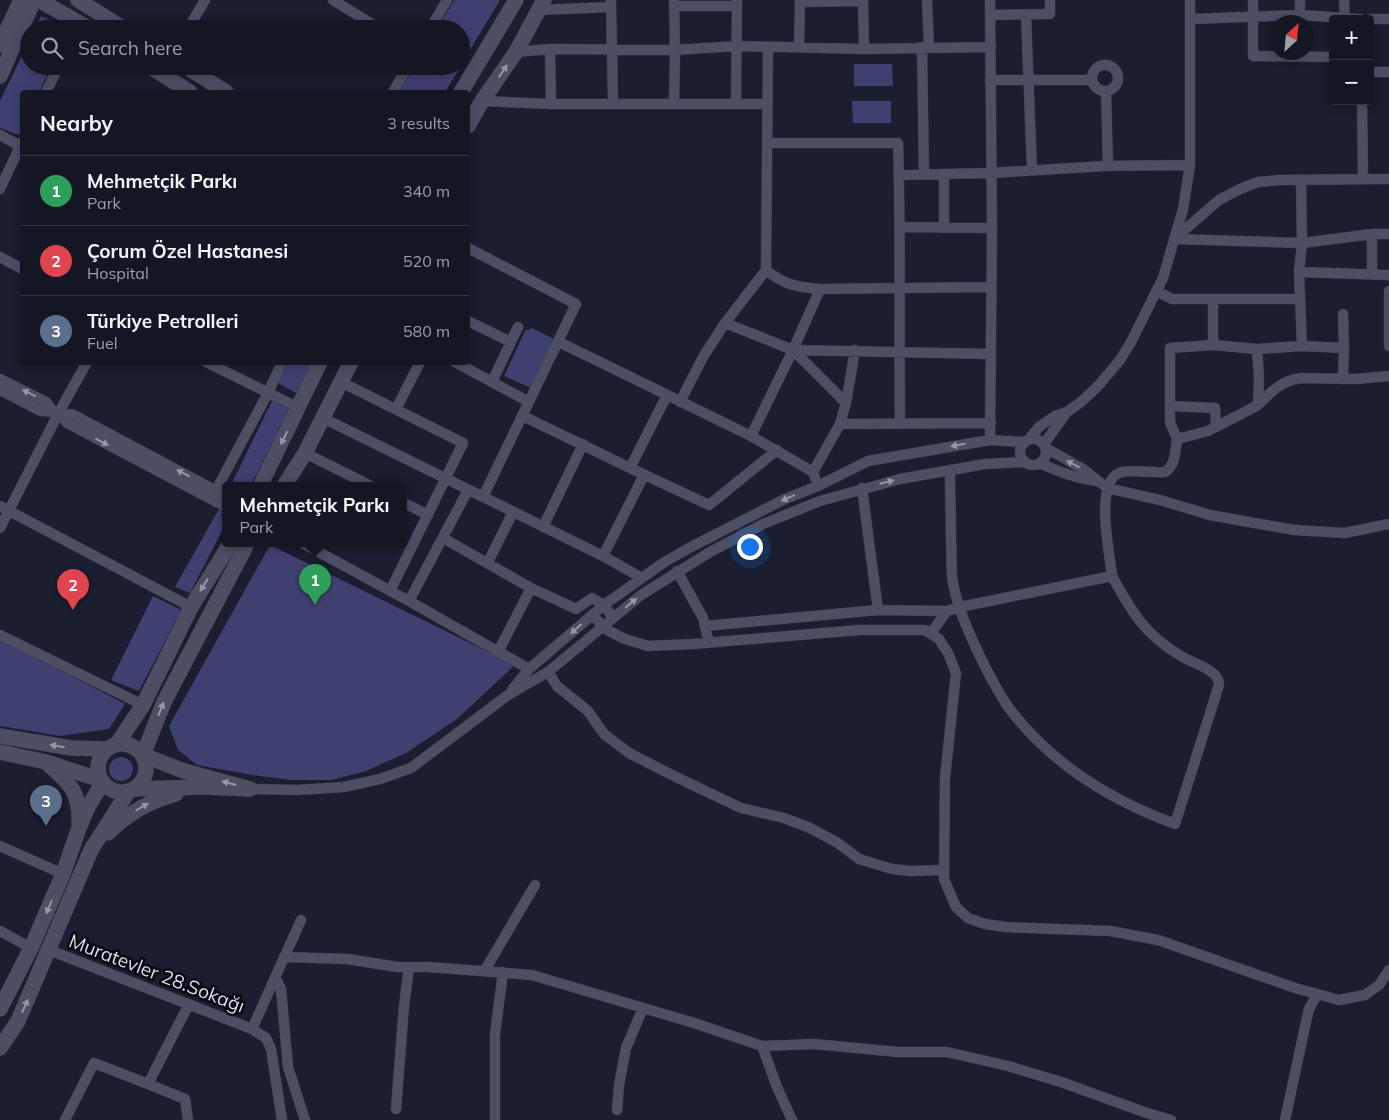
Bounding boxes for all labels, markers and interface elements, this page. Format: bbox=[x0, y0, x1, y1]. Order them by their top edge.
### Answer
north arrow bbox=[1269, 15, 1314, 60]
map controls bbox=[1329, 15, 1374, 105]
button: + bbox=[1329, 15, 1374, 60]
search box bbox=[20, 20, 470, 75]
icon: search bbox=[38, 34, 66, 62]
text: Search here bbox=[78, 36, 182, 60]
button: − bbox=[1329, 60, 1374, 105]
one-way arrow bbox=[498, 64, 508, 77]
text: Nearby bbox=[40, 110, 113, 136]
text: 3 results bbox=[387, 113, 450, 133]
text: Mehmetçik Parkı bbox=[87, 169, 237, 193]
text: 1 bbox=[51, 181, 61, 201]
text: 340 m bbox=[403, 181, 450, 201]
text: Park bbox=[87, 193, 121, 213]
text: Çorum Özel Hastanesi bbox=[87, 239, 288, 263]
text: 2 bbox=[51, 251, 61, 271]
text: 520 m bbox=[403, 251, 450, 271]
text: Hospital bbox=[87, 263, 149, 283]
text: Türkiye Petrolleri bbox=[87, 309, 238, 333]
text: 3 bbox=[51, 321, 61, 341]
text: 580 m bbox=[403, 321, 450, 341]
text: Fuel bbox=[87, 333, 118, 353]
one-way arrow bbox=[21, 389, 36, 397]
one-way arrow bbox=[280, 431, 288, 445]
one-way arrow bbox=[95, 438, 110, 446]
one-way arrow bbox=[950, 441, 966, 449]
one-way arrow bbox=[1065, 460, 1080, 468]
one-way arrow bbox=[176, 469, 191, 477]
one-way arrow bbox=[879, 478, 894, 486]
popup bbox=[222, 482, 407, 547]
text: Mehmetçik Parkı bbox=[239, 493, 390, 517]
one-way arrow bbox=[781, 495, 795, 503]
text: Park bbox=[239, 517, 273, 537]
your location bbox=[737, 534, 763, 560]
pin: 1 bbox=[299, 564, 331, 605]
pin: 2 bbox=[57, 569, 89, 610]
one-way arrow bbox=[200, 579, 209, 592]
one-way arrow bbox=[624, 598, 637, 609]
one-way arrow bbox=[570, 623, 582, 634]
one-way arrow bbox=[157, 701, 165, 716]
one-way arrow bbox=[49, 742, 65, 750]
one-way arrow bbox=[221, 779, 236, 787]
pin: 3 bbox=[30, 785, 62, 826]
one-way arrow bbox=[135, 803, 148, 812]
one-way arrow bbox=[44, 900, 52, 914]
street label: Muratevler 28.Sokağı bbox=[66, 928, 248, 1018]
one-way arrow bbox=[21, 999, 29, 1013]

